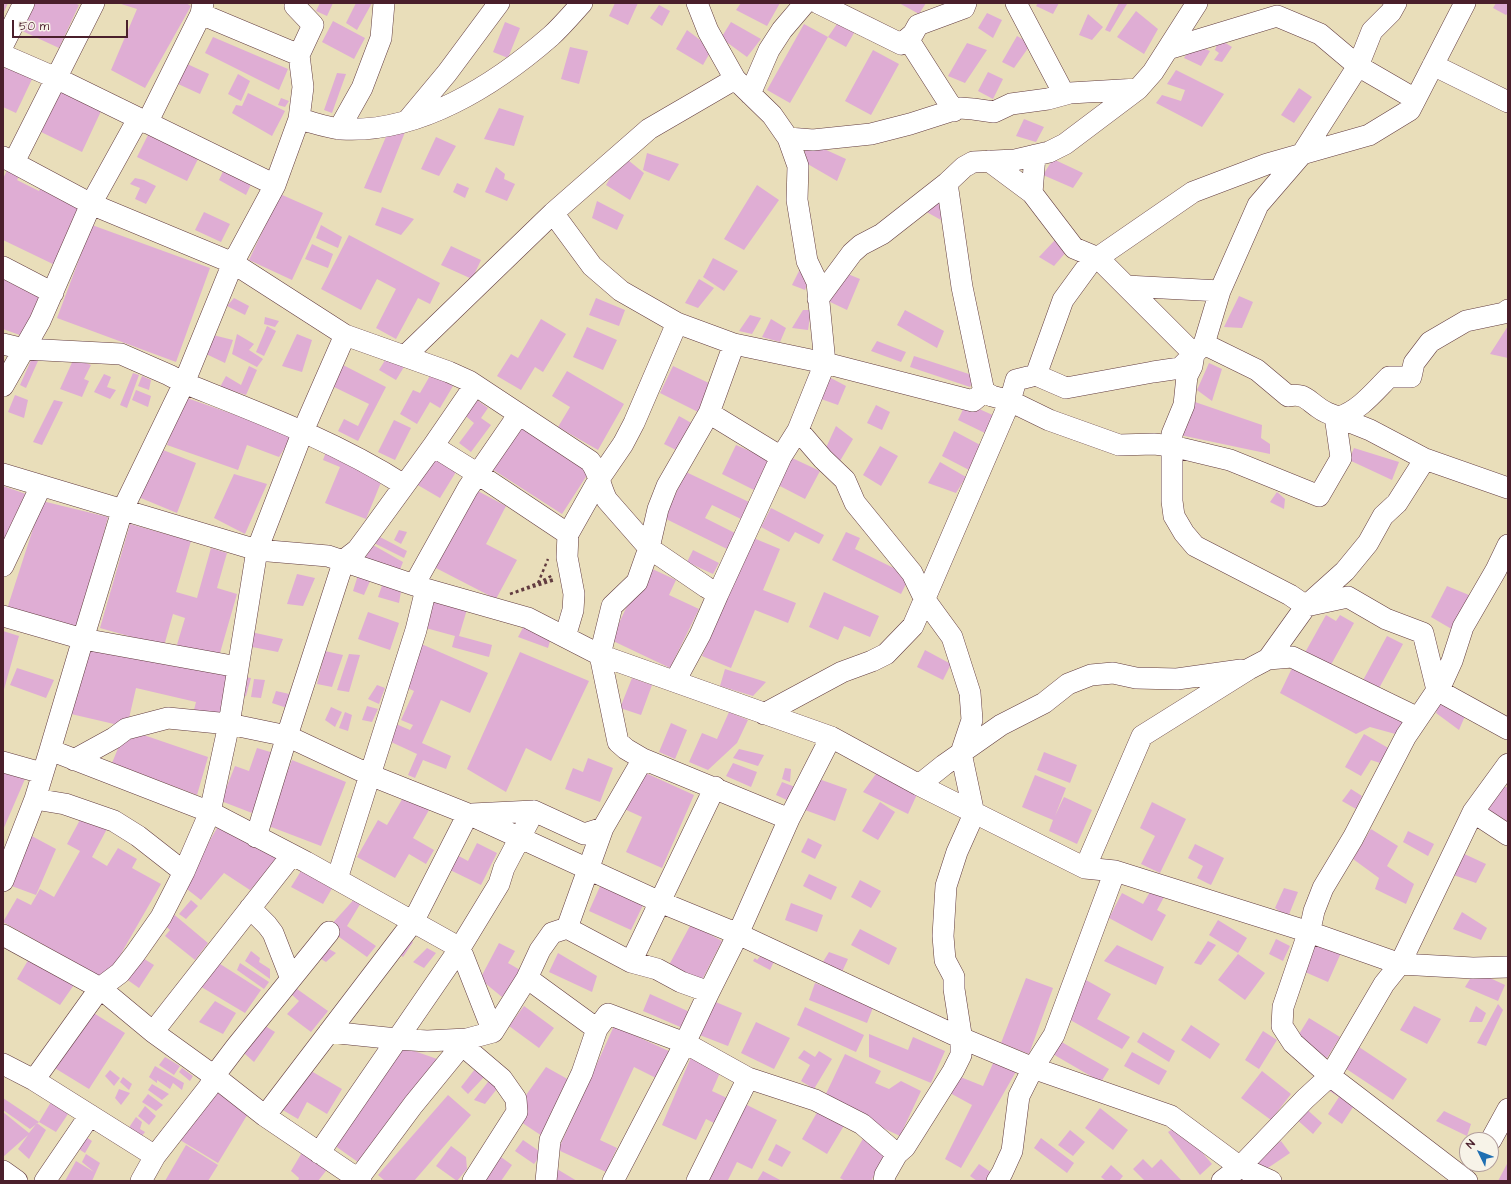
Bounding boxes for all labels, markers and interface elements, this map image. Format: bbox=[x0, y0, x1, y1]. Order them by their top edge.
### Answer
scale bar bbox=[14, 12, 130, 38]
text: 50 m bbox=[19, 18, 49, 35]
north arrow bbox=[1459, 1132, 1499, 1172]
text: N bbox=[1463, 1137, 1478, 1152]

